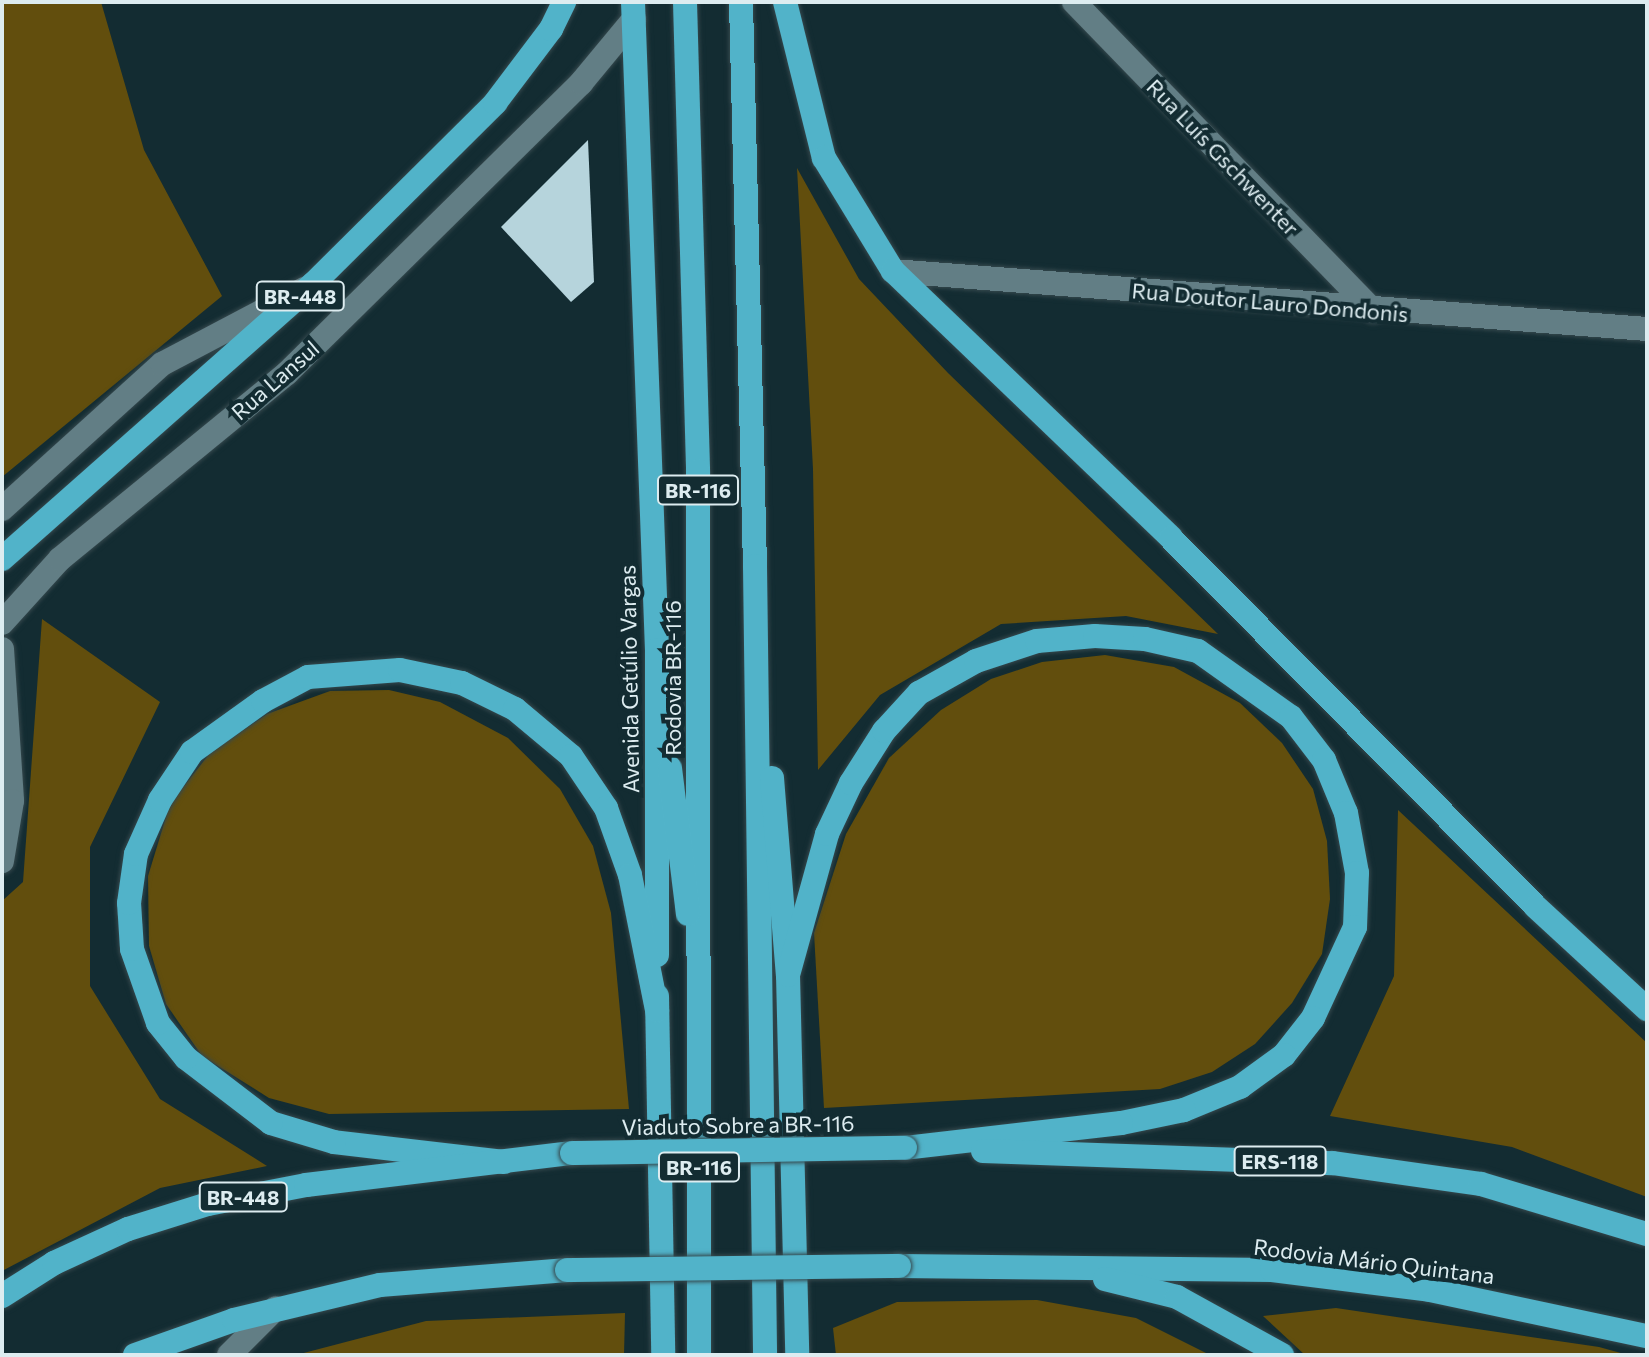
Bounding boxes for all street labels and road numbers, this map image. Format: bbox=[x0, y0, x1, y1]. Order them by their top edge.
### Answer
street label: Rua Luís Gschwenter bbox=[1141, 73, 1305, 241]
street label: Rua Doutor Lauro Dondonis bbox=[1131, 277, 1409, 327]
road number: BR-448 bbox=[254, 280, 346, 312]
street label: Rua Lansul bbox=[226, 335, 324, 425]
road number: BR-116 bbox=[656, 474, 740, 506]
street label: Avenida Getúlio Vargas bbox=[614, 565, 644, 793]
street label: Rodovia BR-116 bbox=[660, 600, 686, 756]
street label: Viaduto Sobre a BR-116 bbox=[621, 1110, 855, 1140]
road number: ERS-118 bbox=[1232, 1145, 1328, 1177]
road number: BR-116 bbox=[657, 1151, 741, 1183]
road number: BR-448 bbox=[197, 1181, 289, 1213]
street label: Rodovia Mário Quintana bbox=[1252, 1233, 1496, 1289]

